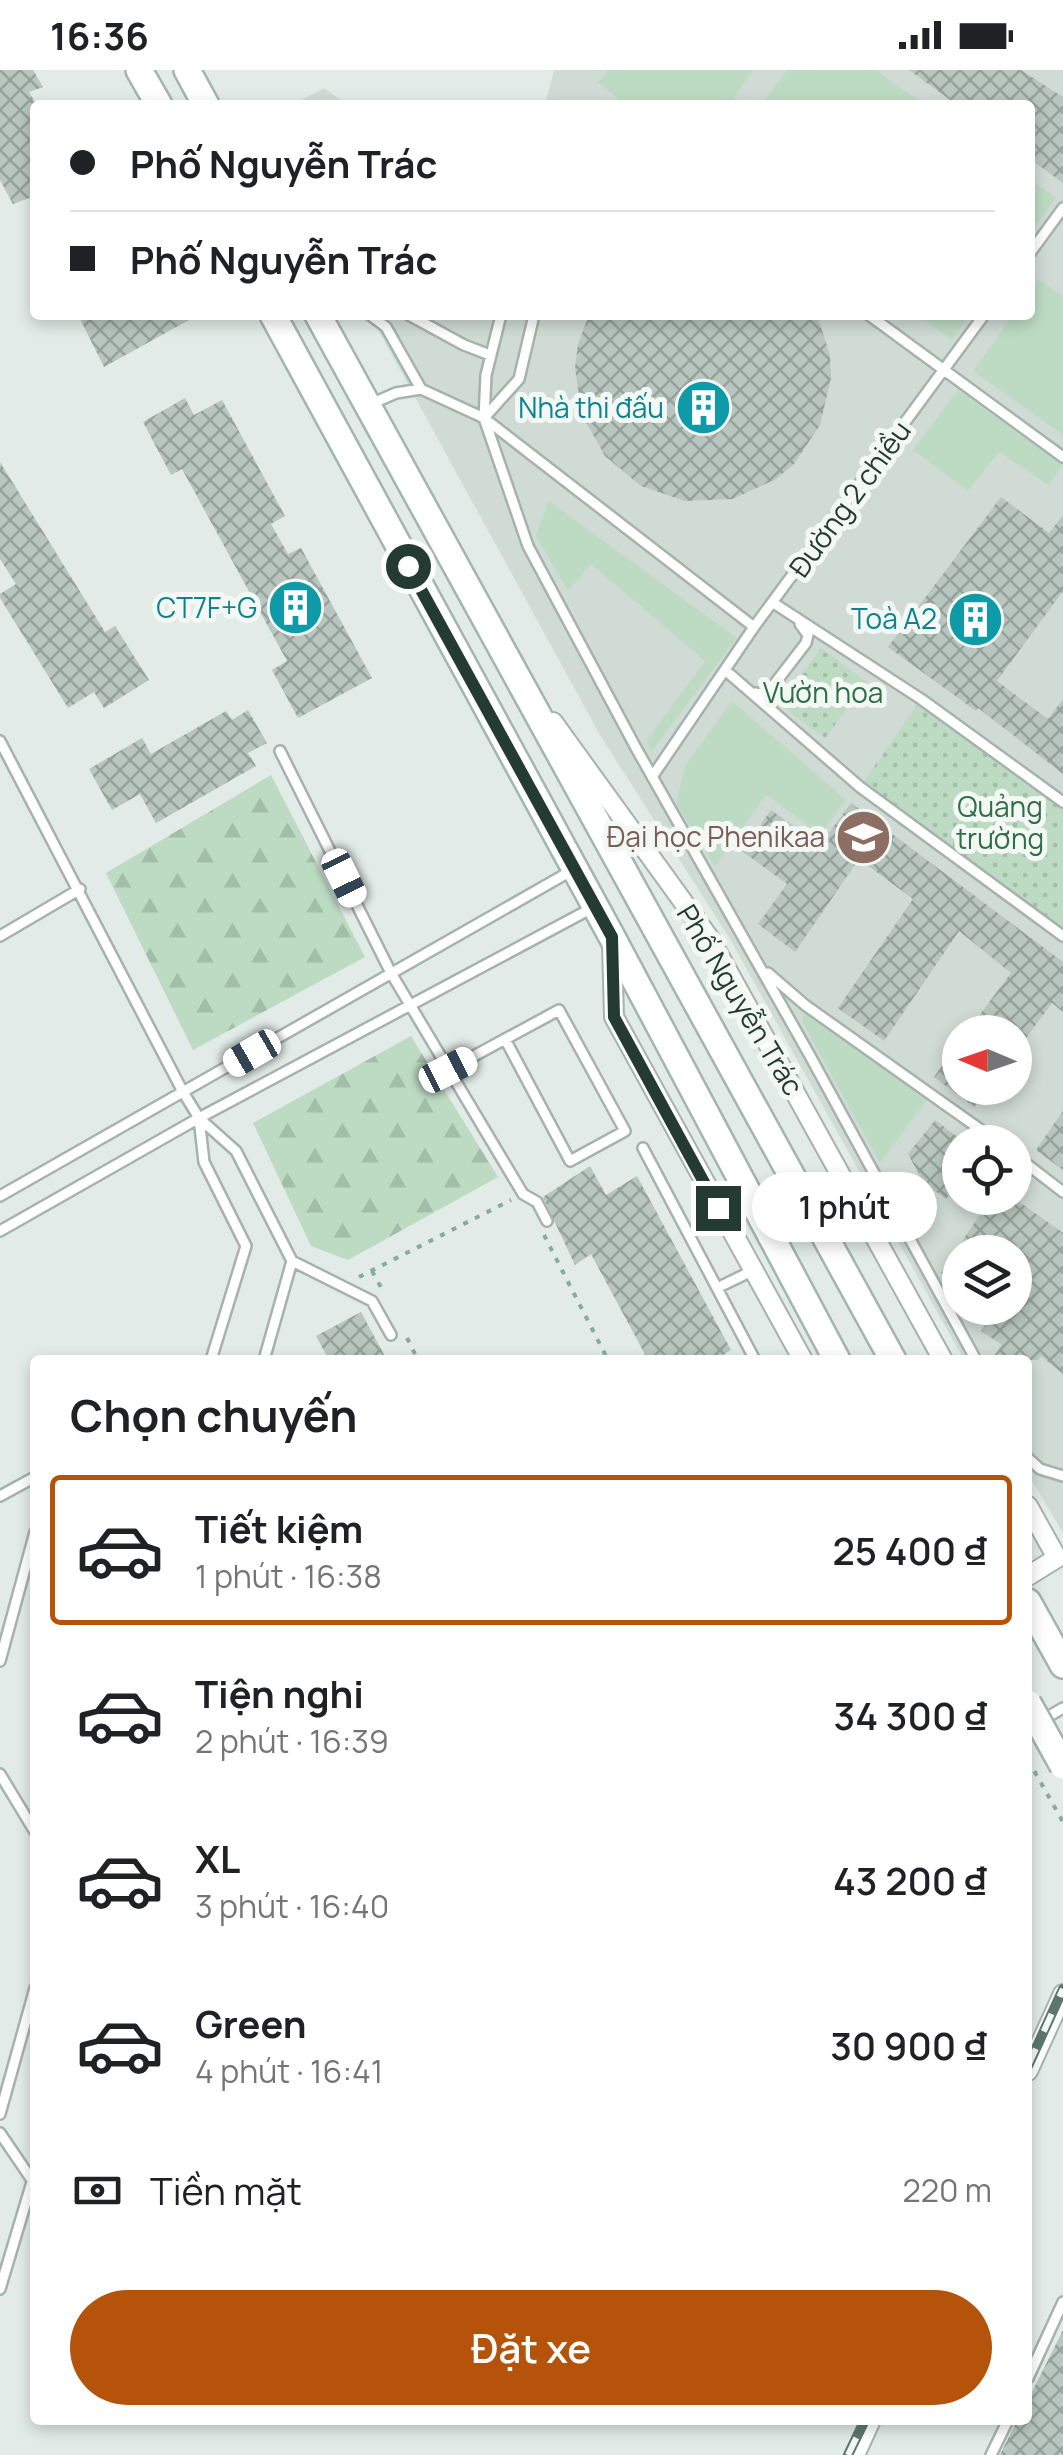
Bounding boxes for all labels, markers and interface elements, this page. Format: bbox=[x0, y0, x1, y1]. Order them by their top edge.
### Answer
text: 16:36 bbox=[50, 9, 149, 61]
text: Phố Nguyễn Trác bbox=[130, 137, 437, 189]
text: Phố Nguyễn Trác bbox=[130, 233, 437, 285]
building icon: Nhà thi đấu bbox=[673, 378, 733, 438]
place label: Nhà thi đấu bbox=[518, 388, 664, 426]
street label: Đường 2 chiều bbox=[780, 413, 919, 584]
route start bbox=[386, 544, 431, 589]
building icon: CT7F+G bbox=[266, 578, 326, 638]
place label: CT7F+G bbox=[156, 588, 257, 626]
building icon: Toà A2 bbox=[946, 589, 1006, 649]
place label: Toà A2 bbox=[851, 599, 937, 637]
park label: Vườn hoa bbox=[763, 673, 883, 711]
park label: Quảng trường bbox=[956, 787, 1044, 857]
school or university icon: Đại học Phenikaa bbox=[834, 807, 894, 867]
place label: Đại học Phenikaa bbox=[607, 817, 825, 855]
car bbox=[317, 844, 371, 912]
street label: Phố Nguyễn Trác bbox=[669, 897, 813, 1102]
north arrow bbox=[942, 1015, 1032, 1105]
map controls bbox=[942, 1015, 1032, 1325]
car bbox=[219, 1025, 285, 1081]
car bbox=[414, 1043, 482, 1097]
button: locate bbox=[942, 1125, 1032, 1215]
callout: 1 phút bbox=[753, 1173, 938, 1243]
text: 1 phút bbox=[798, 1185, 891, 1229]
route end bbox=[696, 1186, 741, 1231]
button: layers bbox=[942, 1235, 1032, 1325]
text: Chọn chuyến bbox=[70, 1384, 357, 1446]
text: Tiết kiệm bbox=[195, 1502, 363, 1554]
icon: car bbox=[75, 1505, 165, 1595]
text: 25 400 ₫ bbox=[833, 1524, 987, 1576]
text: 1 phút · 16:38 bbox=[195, 1554, 382, 1598]
text: Tiện nghi bbox=[195, 1667, 364, 1719]
icon: car bbox=[75, 1670, 165, 1760]
text: 34 300 ₫ bbox=[834, 1689, 987, 1741]
text: 2 phút · 16:39 bbox=[195, 1719, 389, 1763]
text: XL bbox=[195, 1832, 240, 1884]
icon: car bbox=[75, 1835, 165, 1925]
text: 43 200 ₫ bbox=[833, 1854, 987, 1906]
text: 3 phút · 16:40 bbox=[195, 1884, 389, 1928]
text: Green bbox=[195, 1997, 307, 2049]
icon: car bbox=[75, 2000, 165, 2090]
text: 30 900 ₫ bbox=[830, 2019, 987, 2071]
text: 4 phút · 16:41 bbox=[195, 2049, 383, 2093]
icon: cash bbox=[70, 2163, 125, 2218]
text: Tiền mặt bbox=[150, 2164, 302, 2216]
text: 220 m bbox=[902, 2168, 992, 2212]
button: Đặt xe bbox=[70, 2290, 992, 2405]

